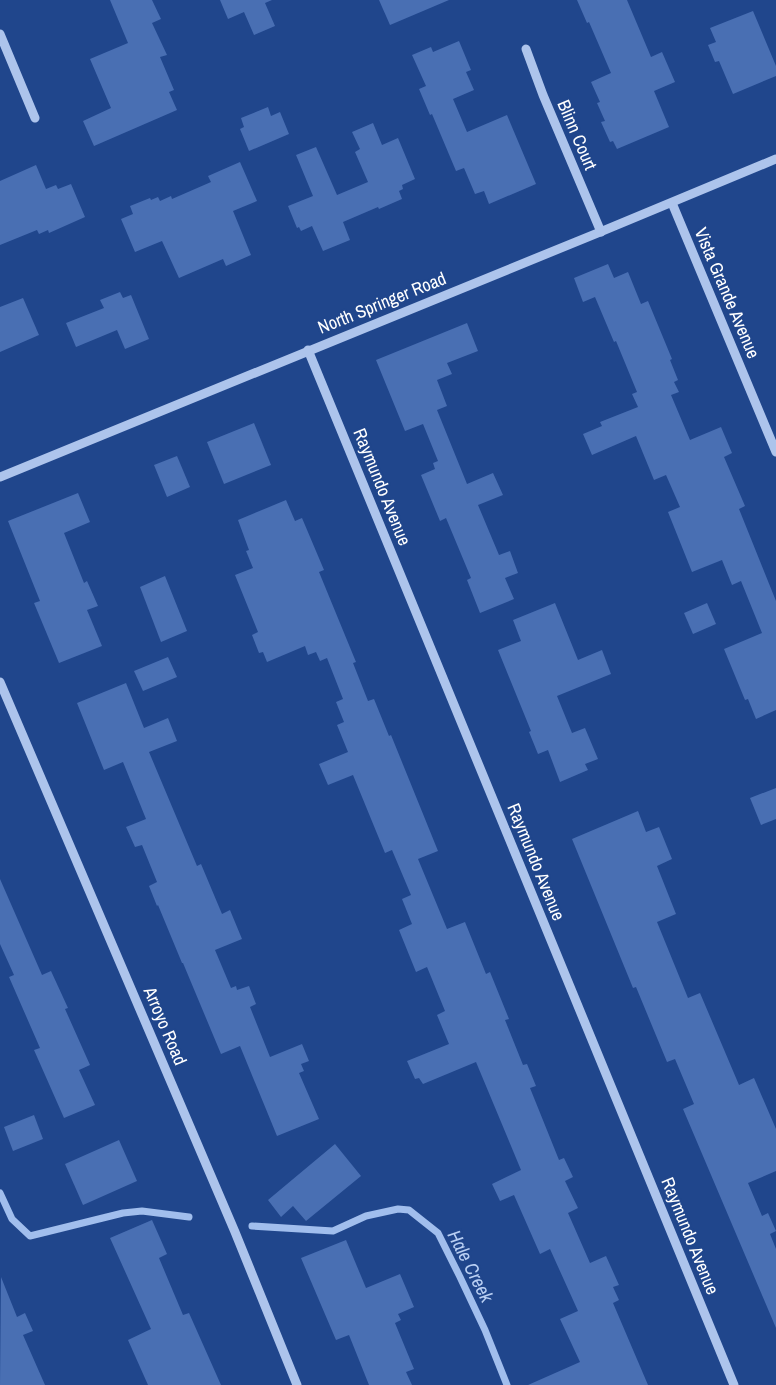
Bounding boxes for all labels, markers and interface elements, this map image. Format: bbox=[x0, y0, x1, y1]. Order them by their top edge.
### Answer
street label: Blinn Court bbox=[552, 96, 603, 174]
street label: Vista Grande Avenue bbox=[689, 224, 766, 362]
street label: North Springer Road bbox=[314, 265, 450, 340]
street label: Raymundo Avenue bbox=[348, 424, 417, 549]
street label: Raymundo Avenue bbox=[502, 799, 571, 924]
street label: Arroyo Road bbox=[137, 982, 193, 1069]
street label: Raymundo Avenue bbox=[656, 1173, 725, 1298]
water label: Hale Creek bbox=[442, 1225, 501, 1308]

